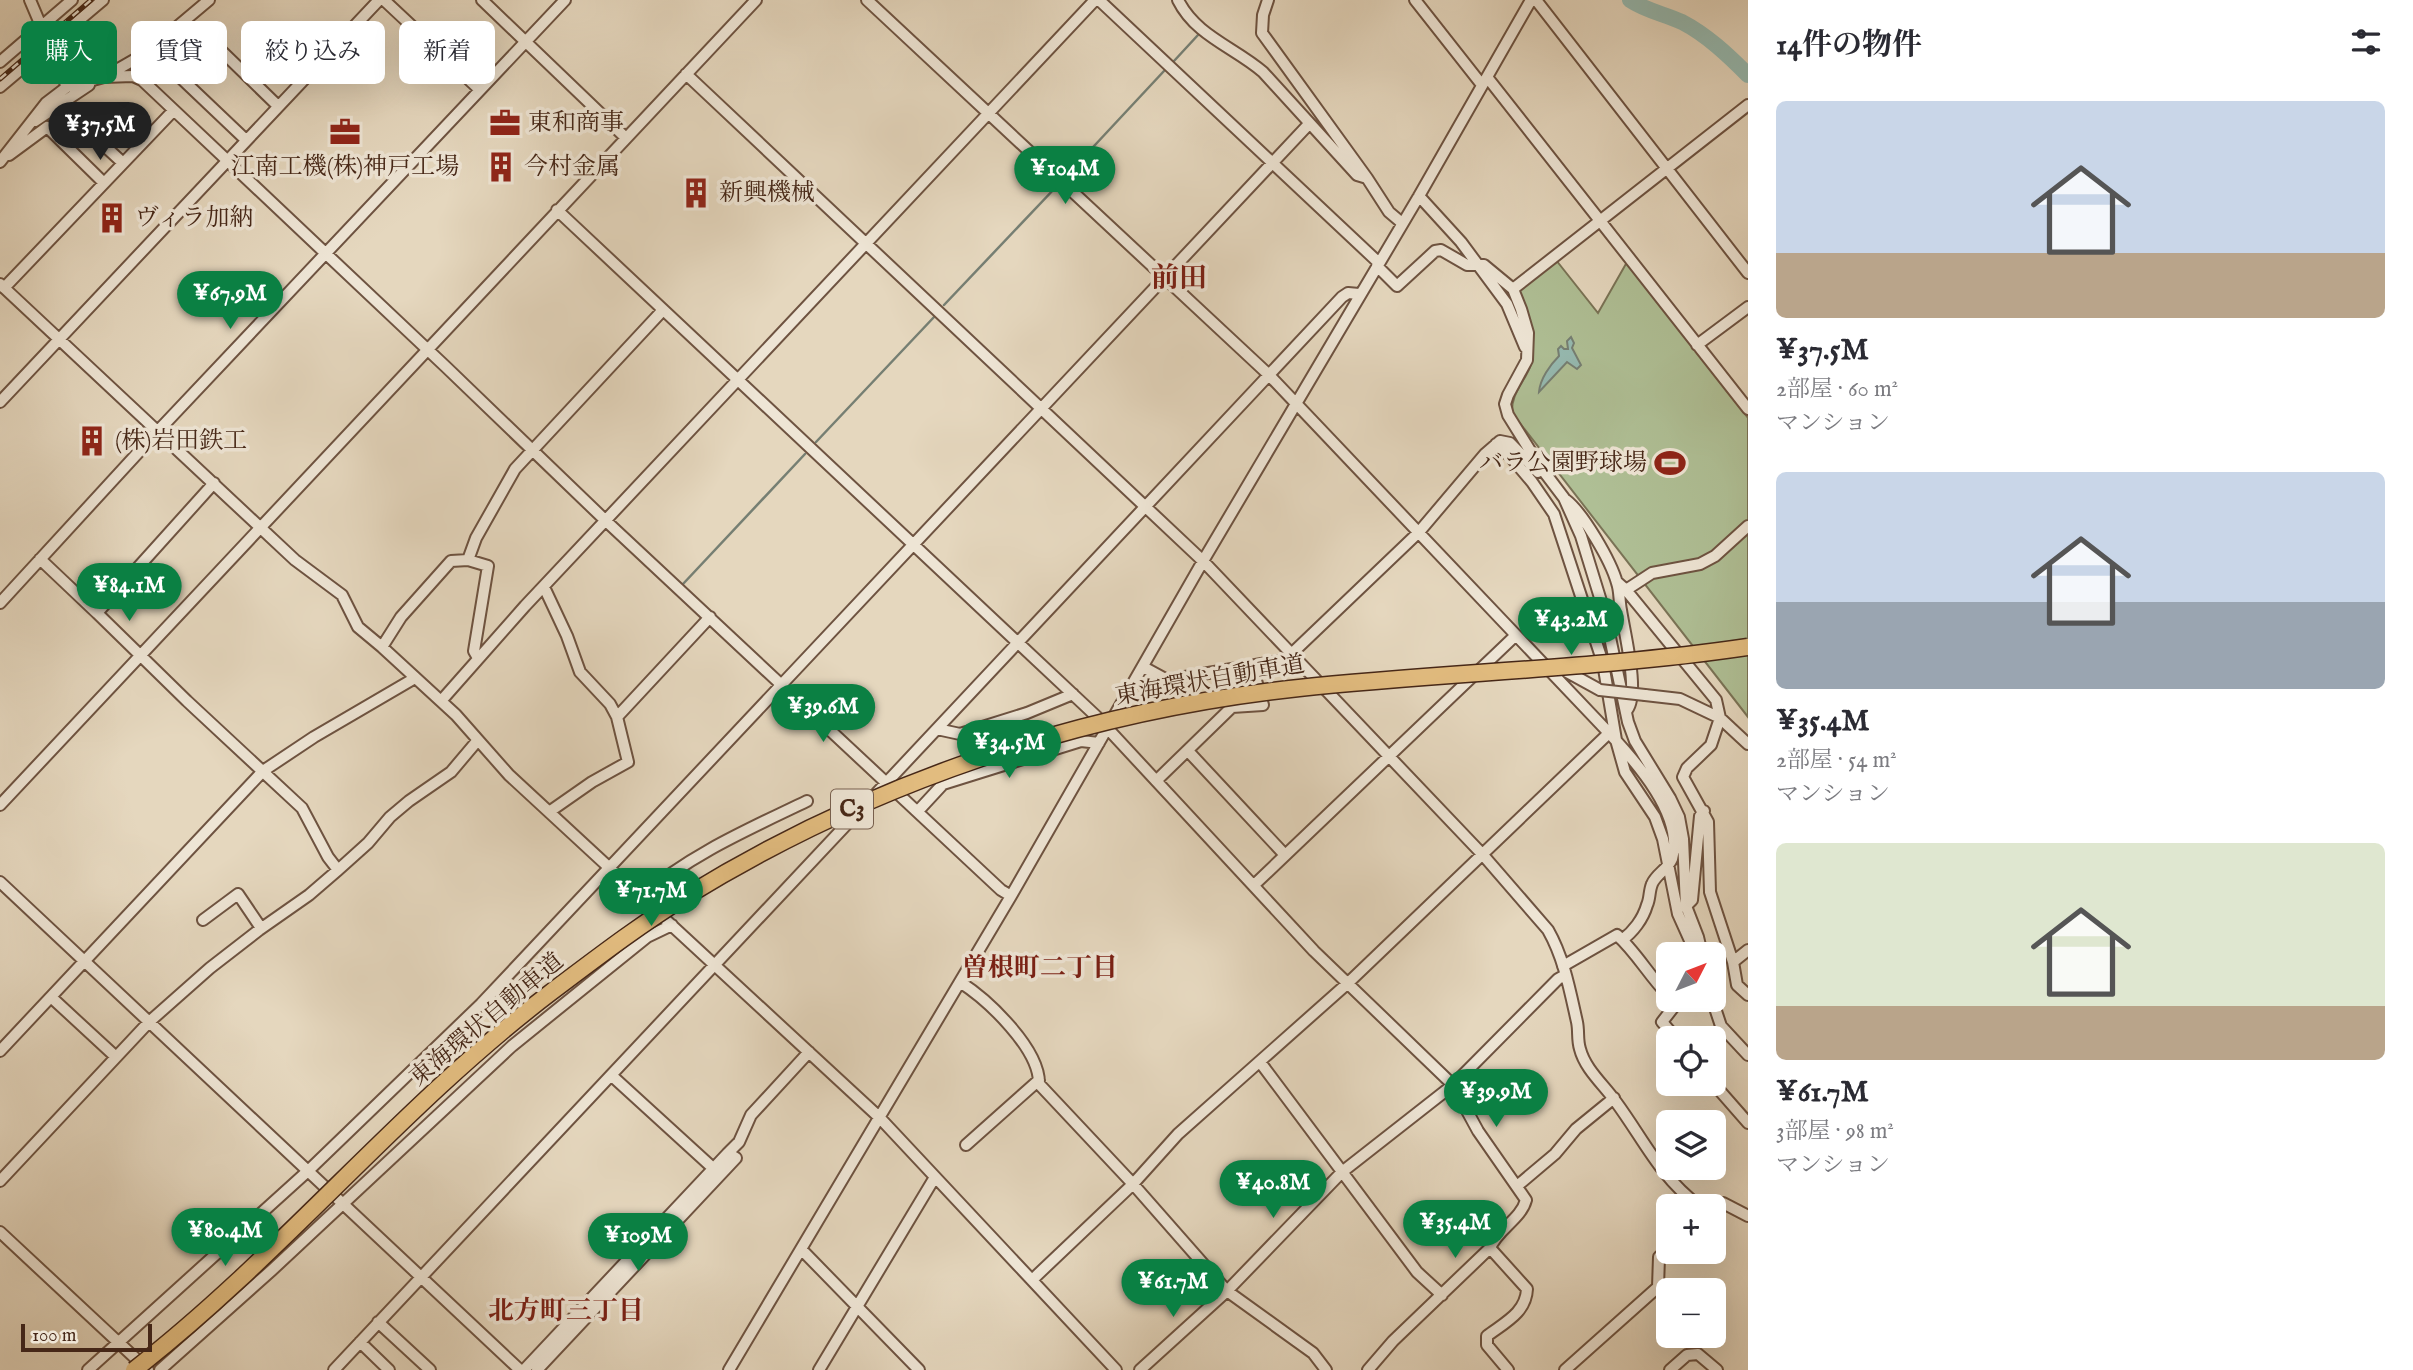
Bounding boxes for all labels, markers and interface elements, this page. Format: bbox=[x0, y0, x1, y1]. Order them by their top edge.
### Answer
chip: 購入 bbox=[21, 21, 117, 84]
chip: 賃貸 bbox=[131, 21, 227, 84]
chip: 絞り込み bbox=[241, 21, 385, 84]
chip: 新着 bbox=[399, 21, 495, 84]
icon: filters bbox=[2347, 23, 2385, 61]
text: 14件の物件 bbox=[1776, 27, 1922, 65]
pin: ¥37.5M bbox=[43, 102, 157, 162]
office icon: 東和商事 bbox=[488, 106, 522, 140]
place label: 東和商事 bbox=[528, 108, 624, 139]
text: ¥37.5M bbox=[64, 110, 136, 139]
office icon: 江南工機(株)神戸工場 bbox=[328, 115, 362, 149]
pin: ¥104M bbox=[1016, 146, 1114, 206]
icon: home bbox=[2018, 147, 2144, 273]
building icon: 今村金属 bbox=[484, 150, 518, 184]
place label: 江南工機(株)神戸工場 bbox=[231, 152, 459, 183]
place label: 今村金属 bbox=[524, 152, 620, 183]
text: ¥104M bbox=[1030, 154, 1100, 183]
building icon: 新興機械 bbox=[679, 176, 713, 210]
place label: 新興機械 bbox=[719, 178, 815, 209]
building icon: ヴィラ加納 bbox=[95, 201, 129, 235]
place label: ヴィラ加納 bbox=[135, 203, 254, 234]
district label: 前田 bbox=[1151, 262, 1207, 297]
pin: ¥67.9M bbox=[173, 272, 287, 331]
text: ¥67.9M bbox=[193, 279, 267, 308]
text: ¥37.5M bbox=[1776, 332, 1869, 370]
text: 2部屋 · 60 m² bbox=[1776, 375, 1898, 404]
text: マンション bbox=[1776, 409, 1890, 438]
building icon: (株)岩田鉄工 bbox=[75, 424, 109, 458]
place label: (株)岩田鉄工 bbox=[115, 426, 247, 457]
sports icon: バラ公園野球場 bbox=[1653, 446, 1687, 480]
place label: バラ公園野球場 bbox=[1479, 448, 1647, 479]
icon: home bbox=[2018, 518, 2144, 644]
pin: ¥84.1M bbox=[72, 564, 186, 623]
text: ¥84.1M bbox=[93, 571, 165, 600]
pin: ¥43.2M bbox=[1514, 598, 1628, 657]
text: ¥43.2M bbox=[1534, 605, 1608, 634]
street label: 東海環状自動車道 bbox=[1113, 649, 1307, 713]
pin: ¥39.6M bbox=[766, 684, 880, 744]
text: ¥39.6M bbox=[787, 692, 859, 721]
text: ¥35.4M bbox=[1776, 703, 1870, 741]
pin: ¥34.5M bbox=[952, 720, 1066, 780]
text: ¥34.5M bbox=[973, 728, 1045, 757]
text: 2部屋 · 54 m² bbox=[1776, 746, 1897, 775]
text: マンション bbox=[1776, 780, 1890, 809]
road number: C3 bbox=[831, 790, 873, 828]
pin: ¥71.7M bbox=[594, 869, 708, 928]
text: ¥71.7M bbox=[615, 876, 687, 905]
icon: home bbox=[2018, 889, 2144, 1015]
north arrow bbox=[1656, 942, 1726, 1012]
map controls bbox=[1656, 942, 1726, 1348]
street label: 東海環状自動車道 bbox=[403, 946, 571, 1094]
district label: 曽根町二丁目 bbox=[962, 952, 1118, 985]
button: locate bbox=[1656, 1026, 1726, 1096]
pin: ¥39.9M bbox=[1439, 1070, 1553, 1129]
text: ¥61.7M bbox=[1776, 1074, 1869, 1112]
text: ¥39.9M bbox=[1460, 1077, 1532, 1106]
button: layers bbox=[1656, 1110, 1726, 1180]
text: 3部屋 · 98 m² bbox=[1776, 1117, 1894, 1146]
text: マンション bbox=[1776, 1151, 1890, 1180]
pin: ¥40.8M bbox=[1216, 1160, 1330, 1220]
text: ¥40.8M bbox=[1236, 1168, 1310, 1197]
button: + bbox=[1656, 1194, 1726, 1264]
pin: ¥35.4M bbox=[1398, 1200, 1512, 1260]
pin: ¥80.4M bbox=[168, 1208, 282, 1268]
text: ¥35.4M bbox=[1419, 1208, 1491, 1237]
pin: ¥109M bbox=[589, 1214, 687, 1273]
text: ¥80.4M bbox=[187, 1216, 263, 1245]
text: ¥109M bbox=[604, 1221, 672, 1250]
pin: ¥61.7M bbox=[1116, 1260, 1230, 1319]
text: ¥61.7M bbox=[1137, 1267, 1209, 1296]
button: − bbox=[1656, 1278, 1726, 1348]
district label: 北方町三丁目 bbox=[488, 1295, 644, 1328]
scale bar bbox=[21, 1321, 152, 1353]
text: 100 m bbox=[32, 1324, 76, 1348]

